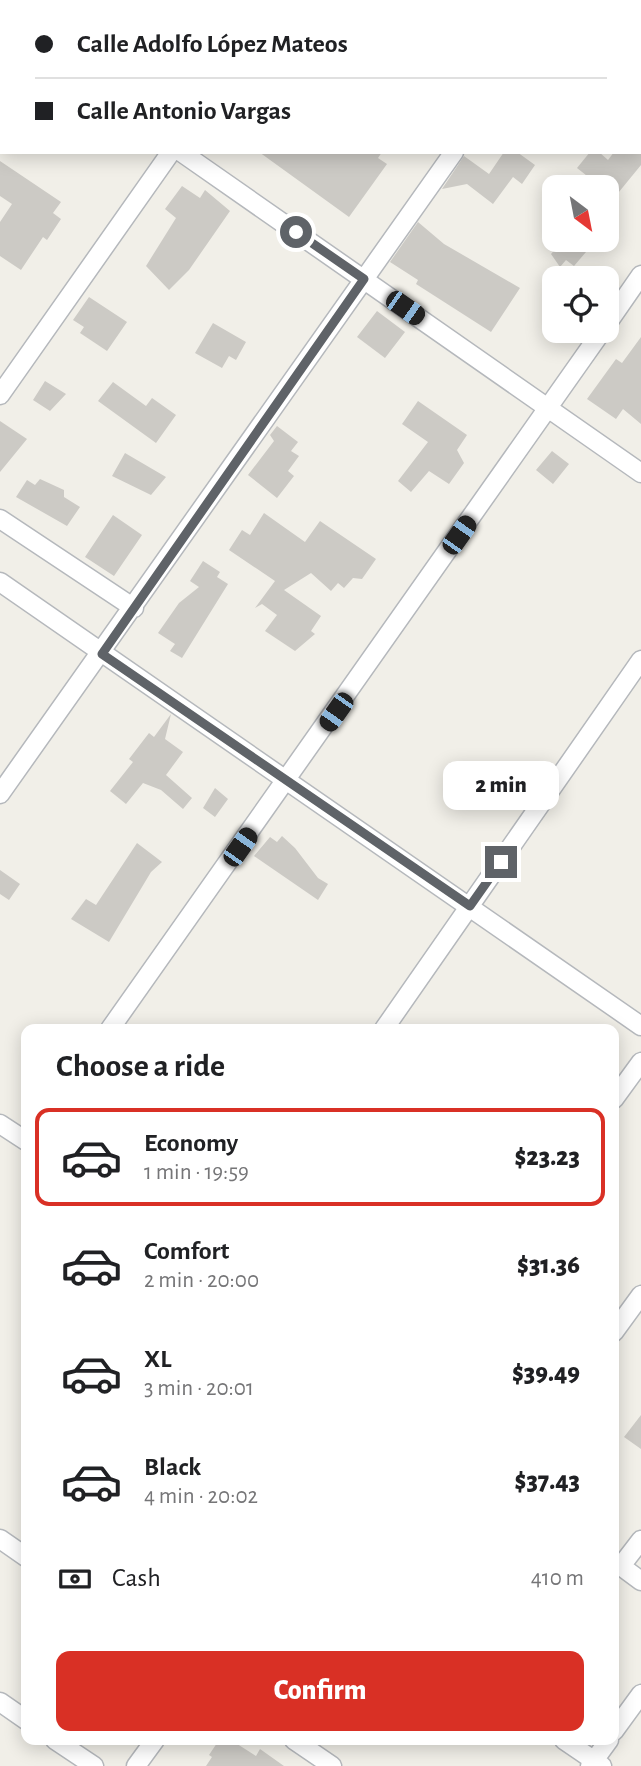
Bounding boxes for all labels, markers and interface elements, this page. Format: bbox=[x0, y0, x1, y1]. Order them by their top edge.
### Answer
text: Calle Adolfo López Mateos bbox=[77, 31, 348, 57]
text: Calle Antonio Vargas bbox=[77, 98, 291, 124]
north arrow bbox=[542, 175, 620, 252]
map controls bbox=[542, 175, 619, 343]
route start bbox=[280, 216, 312, 248]
button: locate bbox=[542, 266, 619, 343]
car bbox=[382, 287, 429, 329]
car bbox=[439, 512, 480, 558]
car bbox=[316, 689, 357, 735]
callout: 2 min bbox=[443, 760, 559, 810]
text: 2 min bbox=[475, 774, 527, 797]
car bbox=[220, 824, 261, 870]
route end bbox=[485, 846, 517, 878]
text: Choose a ride bbox=[56, 1050, 225, 1082]
icon: car bbox=[60, 1126, 123, 1189]
text: Economy bbox=[144, 1130, 238, 1156]
text: $23.23 bbox=[514, 1144, 580, 1170]
text: 1 min · 19:59 bbox=[144, 1161, 249, 1184]
icon: car bbox=[60, 1234, 123, 1297]
text: Comfort bbox=[144, 1238, 229, 1264]
text: $31.36 bbox=[517, 1252, 580, 1278]
text: 2 min · 20:00 bbox=[144, 1269, 259, 1292]
icon: car bbox=[60, 1342, 123, 1405]
text: XL bbox=[144, 1346, 171, 1372]
text: $39.49 bbox=[512, 1360, 580, 1386]
text: 3 min · 20:01 bbox=[144, 1377, 254, 1400]
icon: car bbox=[60, 1450, 123, 1513]
text: Black bbox=[144, 1454, 201, 1480]
text: $37.43 bbox=[514, 1468, 580, 1494]
text: 4 min · 20:02 bbox=[144, 1485, 258, 1508]
icon: cash bbox=[56, 1560, 94, 1598]
text: Cash bbox=[112, 1565, 161, 1591]
text: 410 m bbox=[531, 1567, 584, 1590]
button: Confirm bbox=[56, 1651, 584, 1731]

